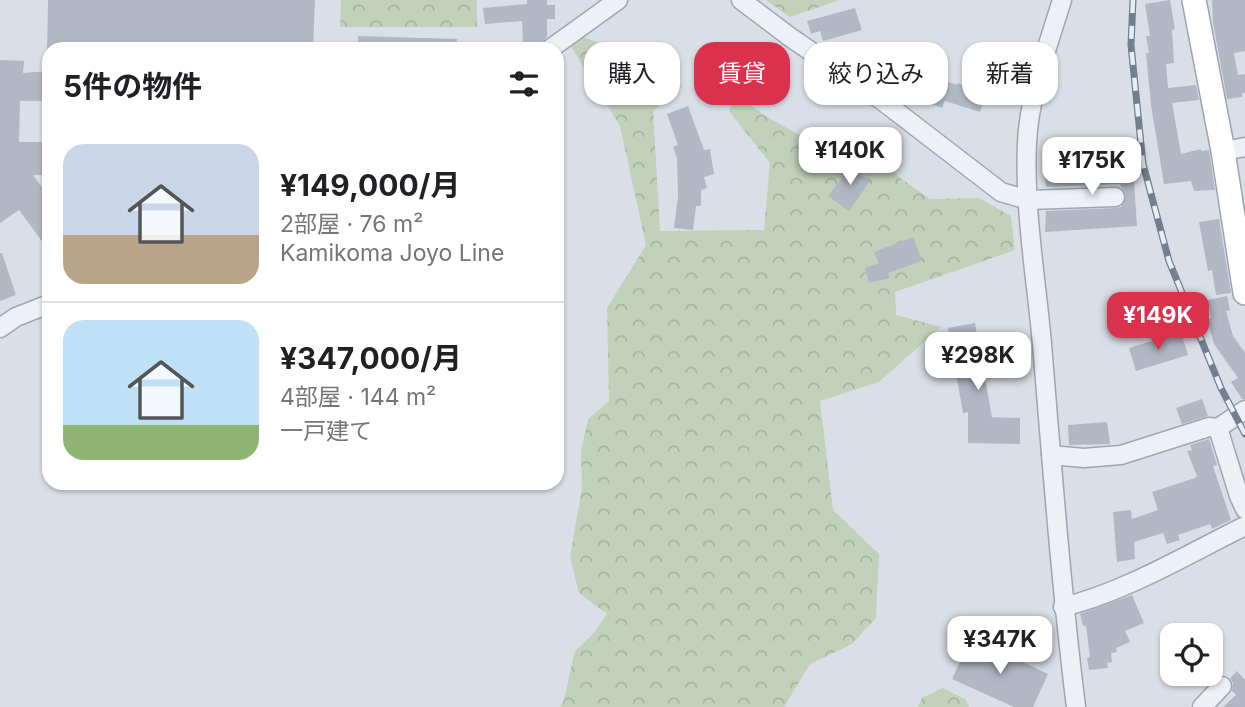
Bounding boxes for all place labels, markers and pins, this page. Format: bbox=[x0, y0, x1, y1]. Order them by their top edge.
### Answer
pin: ¥140K bbox=[801, 128, 899, 187]
pin: ¥175K bbox=[1043, 138, 1141, 197]
pin: ¥149K bbox=[1109, 292, 1207, 352]
pin: ¥298K bbox=[929, 332, 1027, 392]
pin: ¥347K bbox=[951, 616, 1049, 676]

